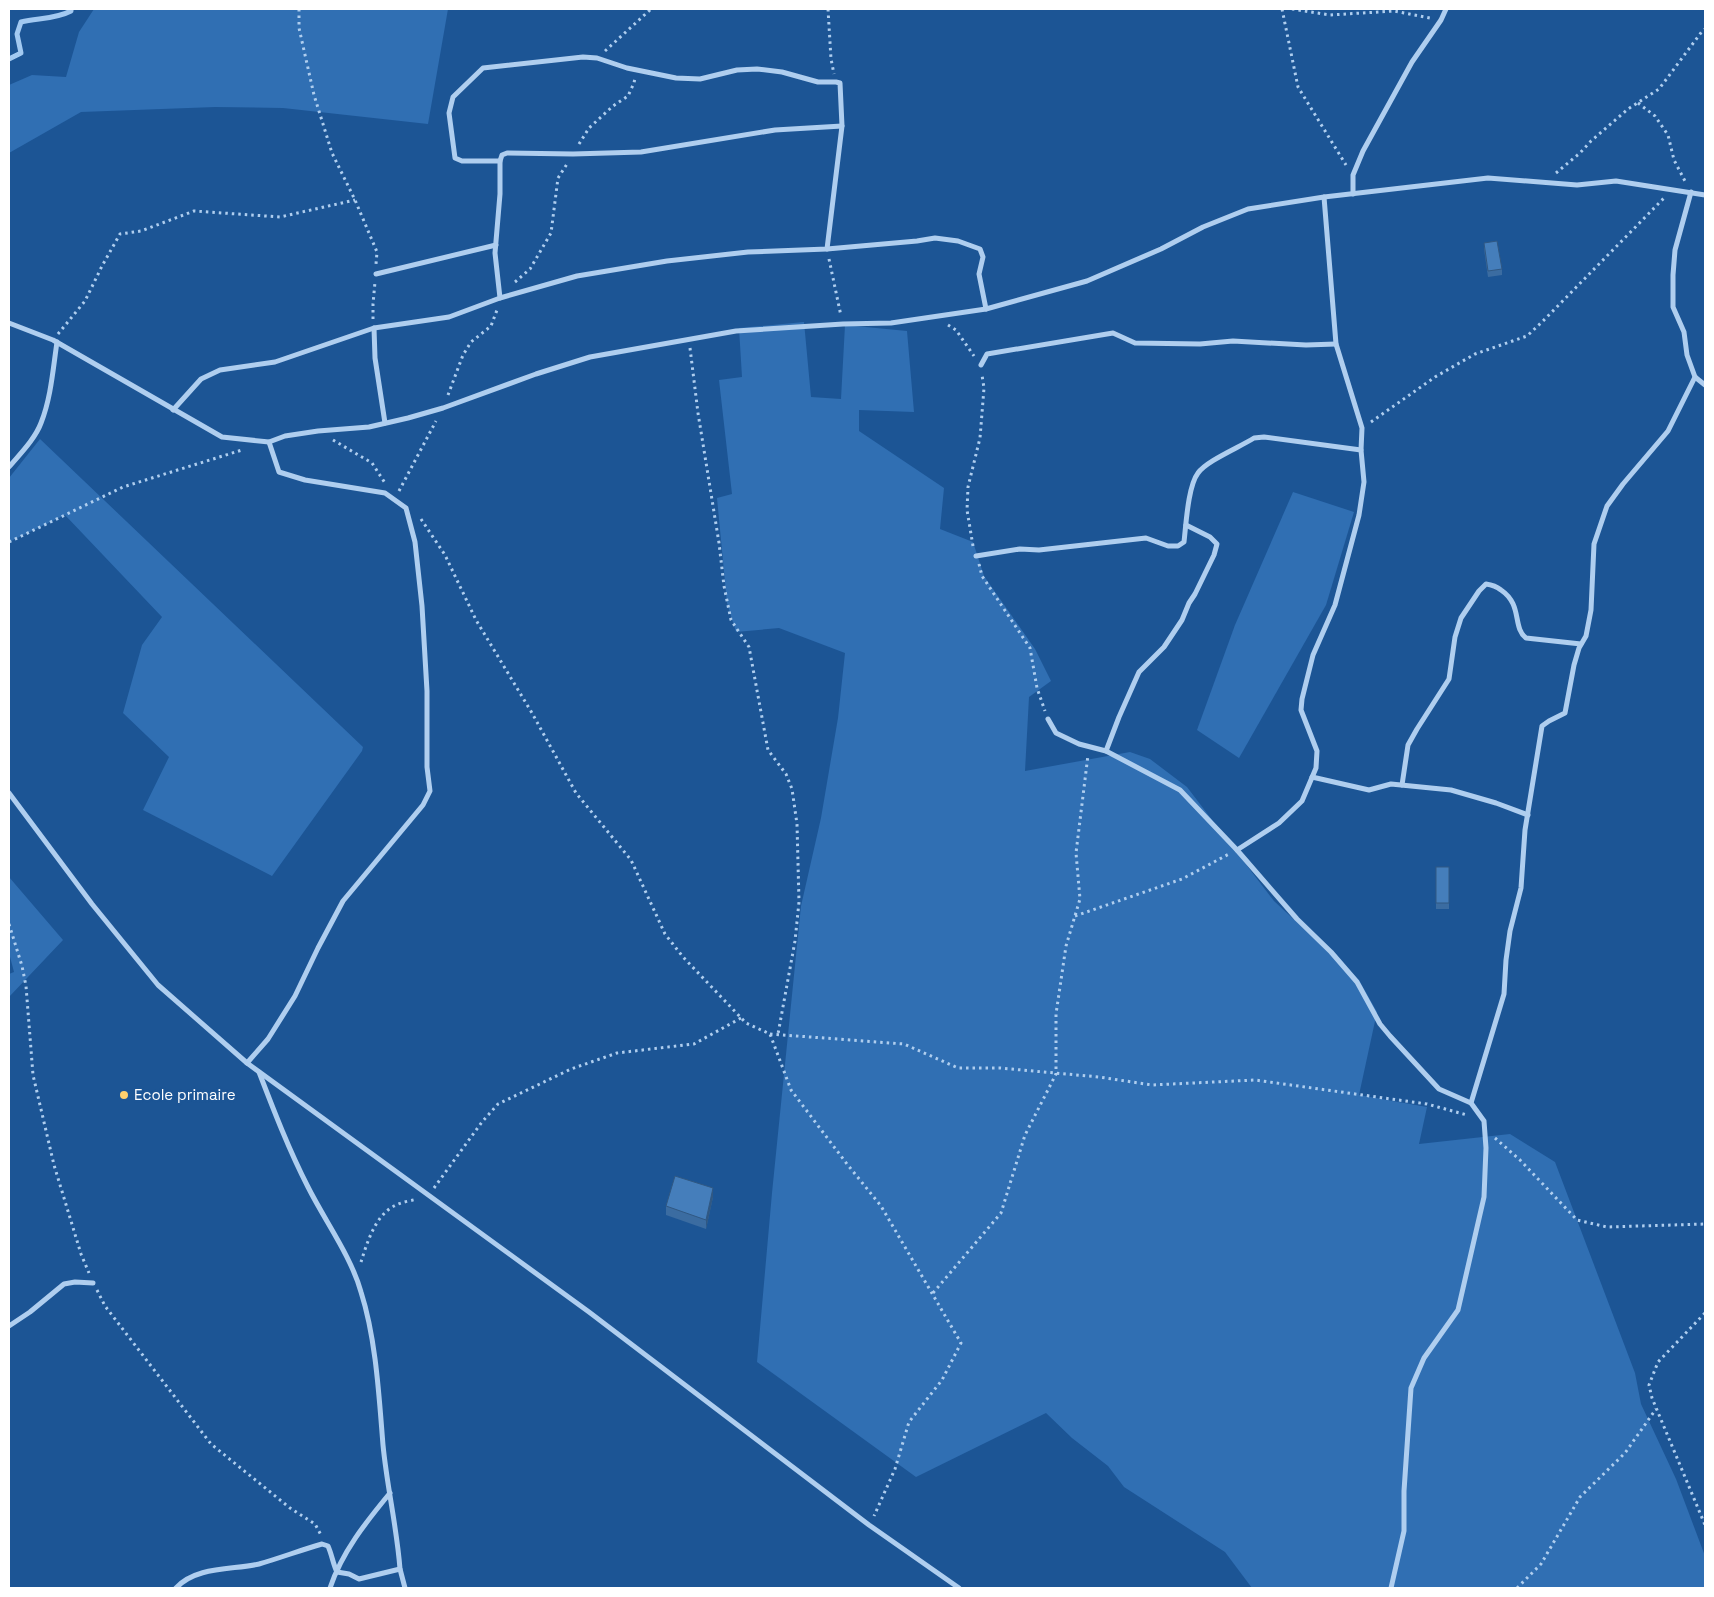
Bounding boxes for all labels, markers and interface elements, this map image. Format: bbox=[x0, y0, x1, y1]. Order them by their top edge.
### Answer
place label: Ecole primaire bbox=[134, 1085, 236, 1104]
marker: Ecole primaire bbox=[118, 1089, 130, 1101]

